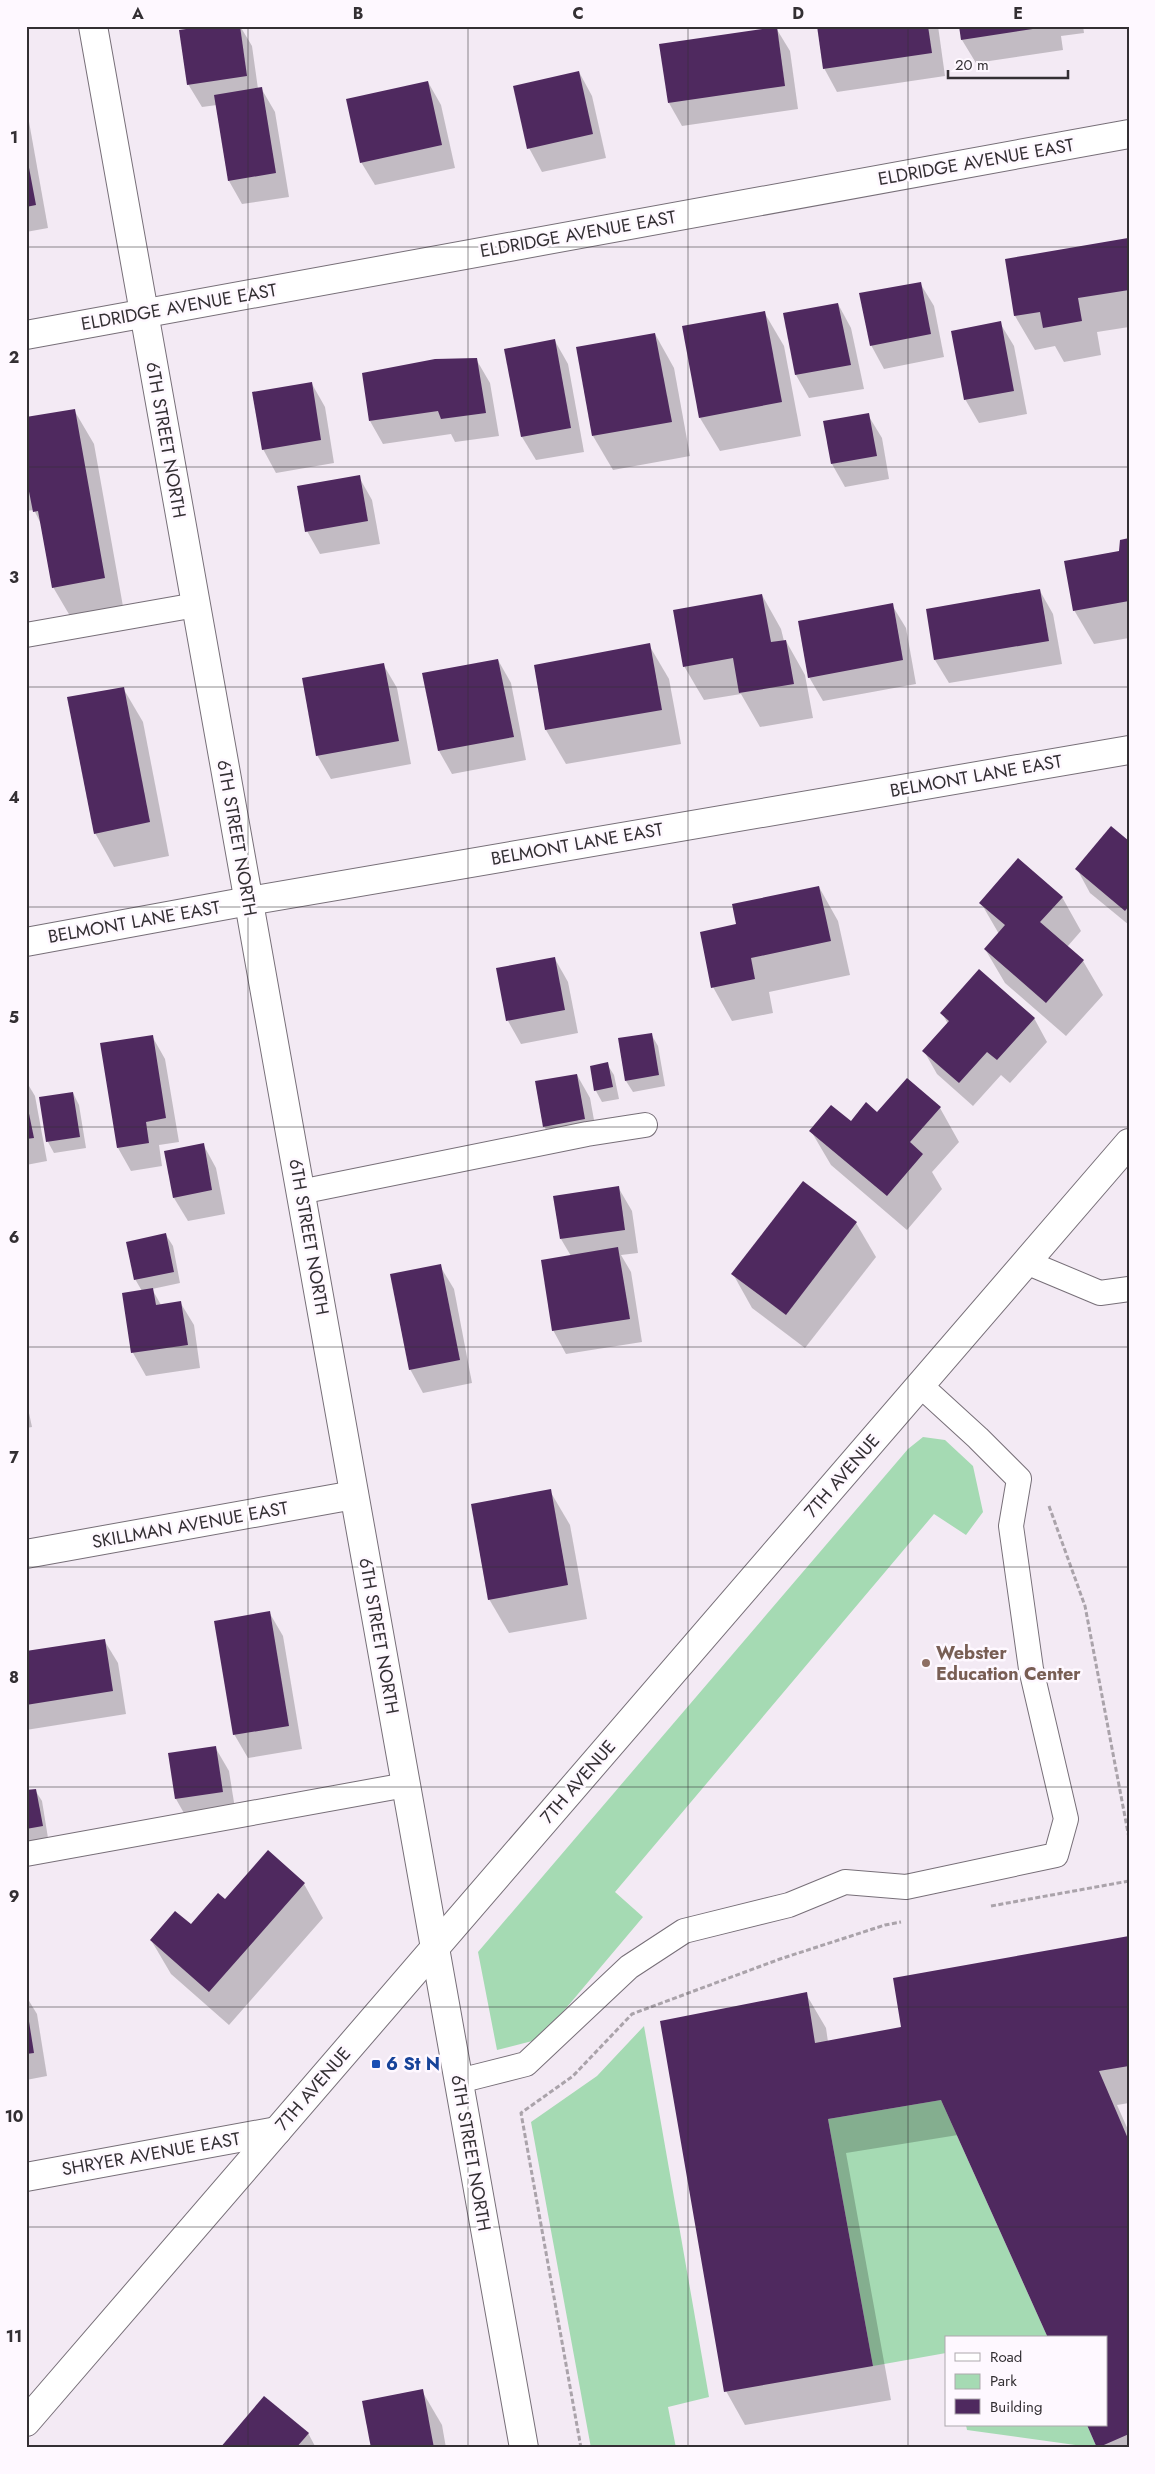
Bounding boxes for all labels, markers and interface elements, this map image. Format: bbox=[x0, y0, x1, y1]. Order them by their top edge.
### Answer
text: A bbox=[131, 2, 144, 25]
text: B bbox=[353, 2, 363, 25]
text: C bbox=[572, 2, 584, 25]
text: D bbox=[792, 2, 804, 25]
text: E bbox=[1013, 2, 1023, 25]
scale bar bbox=[948, 48, 1068, 80]
text: 20 m bbox=[955, 54, 989, 76]
text: 1 bbox=[10, 126, 18, 149]
street label: ELDRIDGE AVENUE EAST bbox=[876, 132, 1077, 192]
street label: ELDRIDGE AVENUE EAST bbox=[478, 204, 679, 264]
street label: ELDRIDGE AVENUE EAST bbox=[79, 277, 280, 337]
text: 2 bbox=[9, 346, 19, 369]
street label: 6TH STREET NORTH bbox=[139, 360, 193, 520]
text: 3 bbox=[9, 566, 19, 589]
street label: BELMONT LANE EAST bbox=[888, 748, 1065, 804]
street label: 6TH STREET NORTH bbox=[210, 758, 264, 918]
text: 4 bbox=[8, 786, 20, 809]
street label: BELMONT LANE EAST bbox=[489, 816, 666, 872]
street label: BELMONT LANE EAST bbox=[46, 894, 223, 950]
text: 5 bbox=[9, 1006, 19, 1029]
street label: 6TH STREET NORTH bbox=[282, 1157, 336, 1317]
text: 6 bbox=[9, 1226, 19, 1249]
street label: 7TH AVENUE bbox=[798, 1428, 886, 1524]
text: 7 bbox=[9, 1446, 19, 1469]
street label: SKILLMAN AVENUE EAST bbox=[90, 1495, 291, 1555]
street label: 6TH STREET NORTH bbox=[352, 1556, 406, 1716]
place label: Webster Education Center bbox=[936, 1640, 1081, 1687]
marker: Webster Education Center bbox=[920, 1657, 932, 1669]
text: 8 bbox=[9, 1666, 19, 1689]
street label: 7TH AVENUE bbox=[534, 1734, 622, 1830]
text: 9 bbox=[9, 1885, 19, 1908]
street label: 7TH AVENUE bbox=[269, 2041, 357, 2137]
place label: 6 St N bbox=[386, 2051, 440, 2077]
marker: 6 St N bbox=[370, 2058, 382, 2070]
street label: 6TH STREET NORTH bbox=[444, 2073, 498, 2233]
text: 10 bbox=[5, 2105, 23, 2128]
street label: SHRYER AVENUE EAST bbox=[60, 2125, 243, 2182]
text: 11 bbox=[6, 2325, 22, 2348]
legend bbox=[945, 2336, 1108, 2426]
text: Road bbox=[990, 2346, 1022, 2368]
text: Park bbox=[990, 2370, 1017, 2392]
text: Building bbox=[990, 2396, 1042, 2418]

